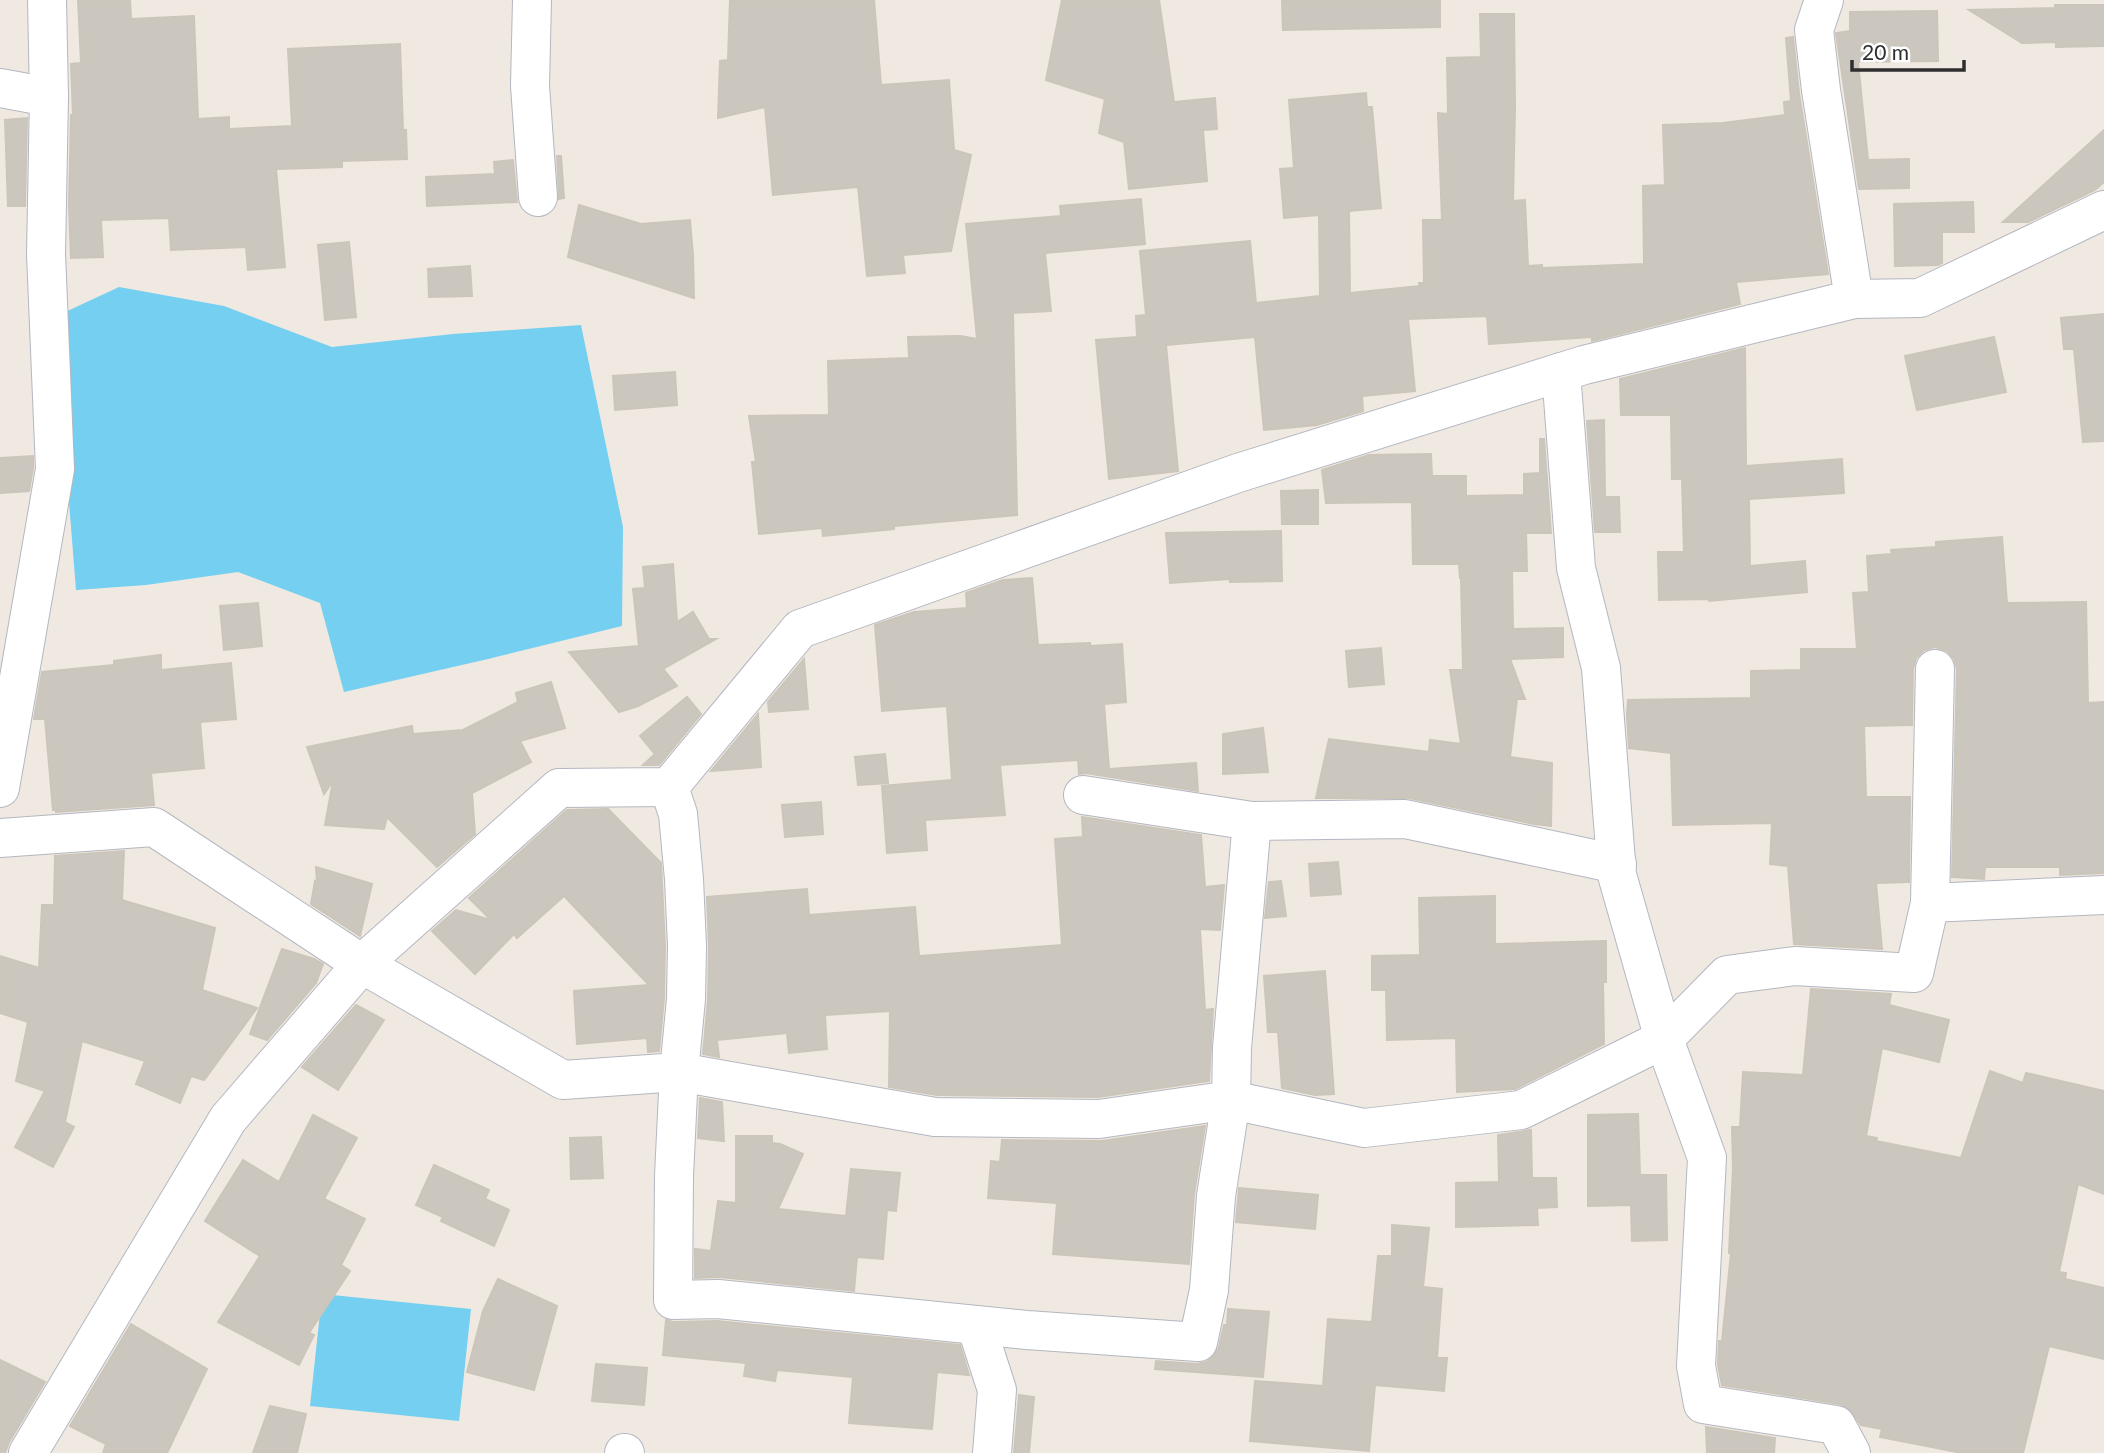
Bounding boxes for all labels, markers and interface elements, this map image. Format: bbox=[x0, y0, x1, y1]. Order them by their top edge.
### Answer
scale bar bbox=[1852, 28, 1964, 72]
text: 20 m bbox=[1862, 39, 1909, 64]

